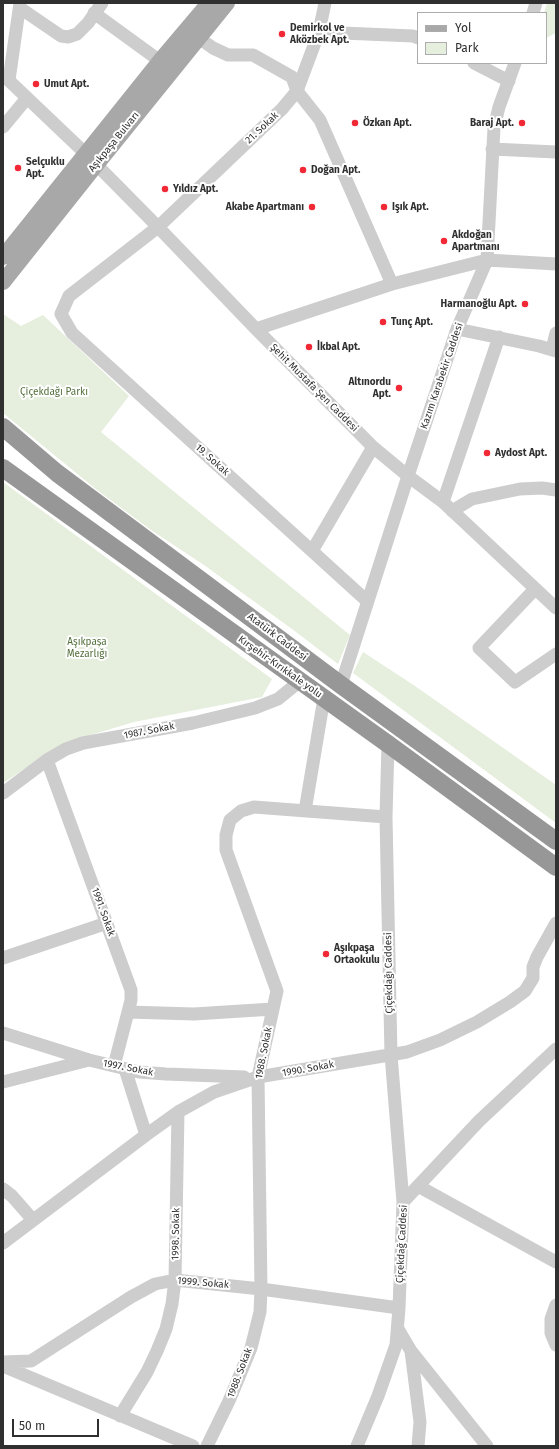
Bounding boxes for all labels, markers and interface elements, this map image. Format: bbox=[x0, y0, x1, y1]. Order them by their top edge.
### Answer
legend bbox=[417, 12, 547, 64]
text: Yol bbox=[455, 21, 471, 35]
place label: Demirkol ve Aközbek Apt. bbox=[290, 22, 349, 46]
marker: Demirkol ve Aközbek Apt. bbox=[277, 29, 287, 39]
text: Park bbox=[455, 41, 479, 55]
place label: Umut Apt. bbox=[44, 78, 89, 90]
marker: Umut Apt. bbox=[31, 79, 41, 89]
street label: Aşıkpaşa Bulvarı bbox=[86, 110, 142, 174]
street label: 21. Sokak bbox=[243, 110, 281, 146]
place label: Özkan Apt. bbox=[363, 117, 412, 129]
place label: Baraj Apt. bbox=[470, 117, 514, 129]
marker: Özkan Apt. bbox=[350, 118, 360, 128]
marker: Baraj Apt. bbox=[517, 118, 527, 128]
place label: Selçuklu Apt. bbox=[26, 156, 65, 180]
marker: Selçuklu Apt. bbox=[13, 163, 23, 173]
place label: Doğan Apt. bbox=[311, 164, 360, 176]
marker: Doğan Apt. bbox=[298, 165, 308, 175]
place label: Yıldız Apt. bbox=[173, 183, 218, 195]
marker: Yıldız Apt. bbox=[160, 184, 170, 194]
place label: Akabe Apartmanı bbox=[226, 201, 304, 213]
place label: Işık Apt. bbox=[392, 201, 429, 213]
marker: Akabe Apartmanı bbox=[307, 202, 317, 212]
marker: Işık Apt. bbox=[379, 202, 389, 212]
place label: Akdoğan Apartmanı bbox=[452, 229, 500, 252]
marker: Akdoğan Apartmanı bbox=[439, 236, 449, 246]
place label: Harmanoğlu Apt. bbox=[441, 298, 517, 310]
marker: Harmanoğlu Apt. bbox=[520, 299, 530, 309]
place label: Tunç Apt. bbox=[391, 316, 433, 328]
marker: Tunç Apt. bbox=[378, 317, 388, 327]
street label: Kazım Karabekir Caddesi bbox=[418, 321, 466, 431]
street label: Şehit Mustafa Şen Caddesi bbox=[267, 341, 361, 435]
place label: İkbal Apt. bbox=[317, 341, 360, 353]
marker: İkbal Apt. bbox=[304, 342, 314, 352]
place label: Altınordu Apt. bbox=[348, 376, 391, 400]
marker: Altınordu Apt. bbox=[394, 383, 404, 393]
park label: Çiçekdağı Parkı bbox=[20, 386, 88, 398]
street label: 19. Sokak bbox=[193, 442, 231, 478]
place label: Aydost Apt. bbox=[495, 447, 547, 459]
marker: Aydost Apt. bbox=[482, 448, 492, 458]
street label: Atatürk Caddesi bbox=[245, 611, 309, 663]
street label: Kırşehir-Kırıkkale yolu bbox=[236, 633, 324, 701]
park label: Aşıkpaşa Mezarlığı bbox=[67, 636, 107, 660]
street label: 1987. Sokak bbox=[123, 720, 175, 742]
street label: 1991. Sokak bbox=[89, 886, 117, 938]
street label: Çiçekdağı Caddesi bbox=[382, 932, 396, 1014]
place label: Aşıkpaşa Ortaokulu bbox=[334, 942, 380, 966]
marker: Aşıkpaşa Ortaokulu bbox=[321, 949, 331, 959]
street label: 1988. Sokak bbox=[253, 1026, 275, 1080]
street label: 1997. Sokak bbox=[102, 1057, 154, 1079]
street label: 1990. Sokak bbox=[281, 1059, 335, 1079]
street label: Çiçekdağ Caddesi bbox=[394, 1204, 410, 1284]
street label: 1998. Sokak bbox=[170, 1208, 182, 1260]
street label: 1999. Sokak bbox=[177, 1275, 229, 1291]
street label: 1988. Sokak bbox=[225, 1346, 255, 1400]
scale bar bbox=[14, 1411, 101, 1437]
text: 50 m bbox=[19, 1419, 45, 1433]

